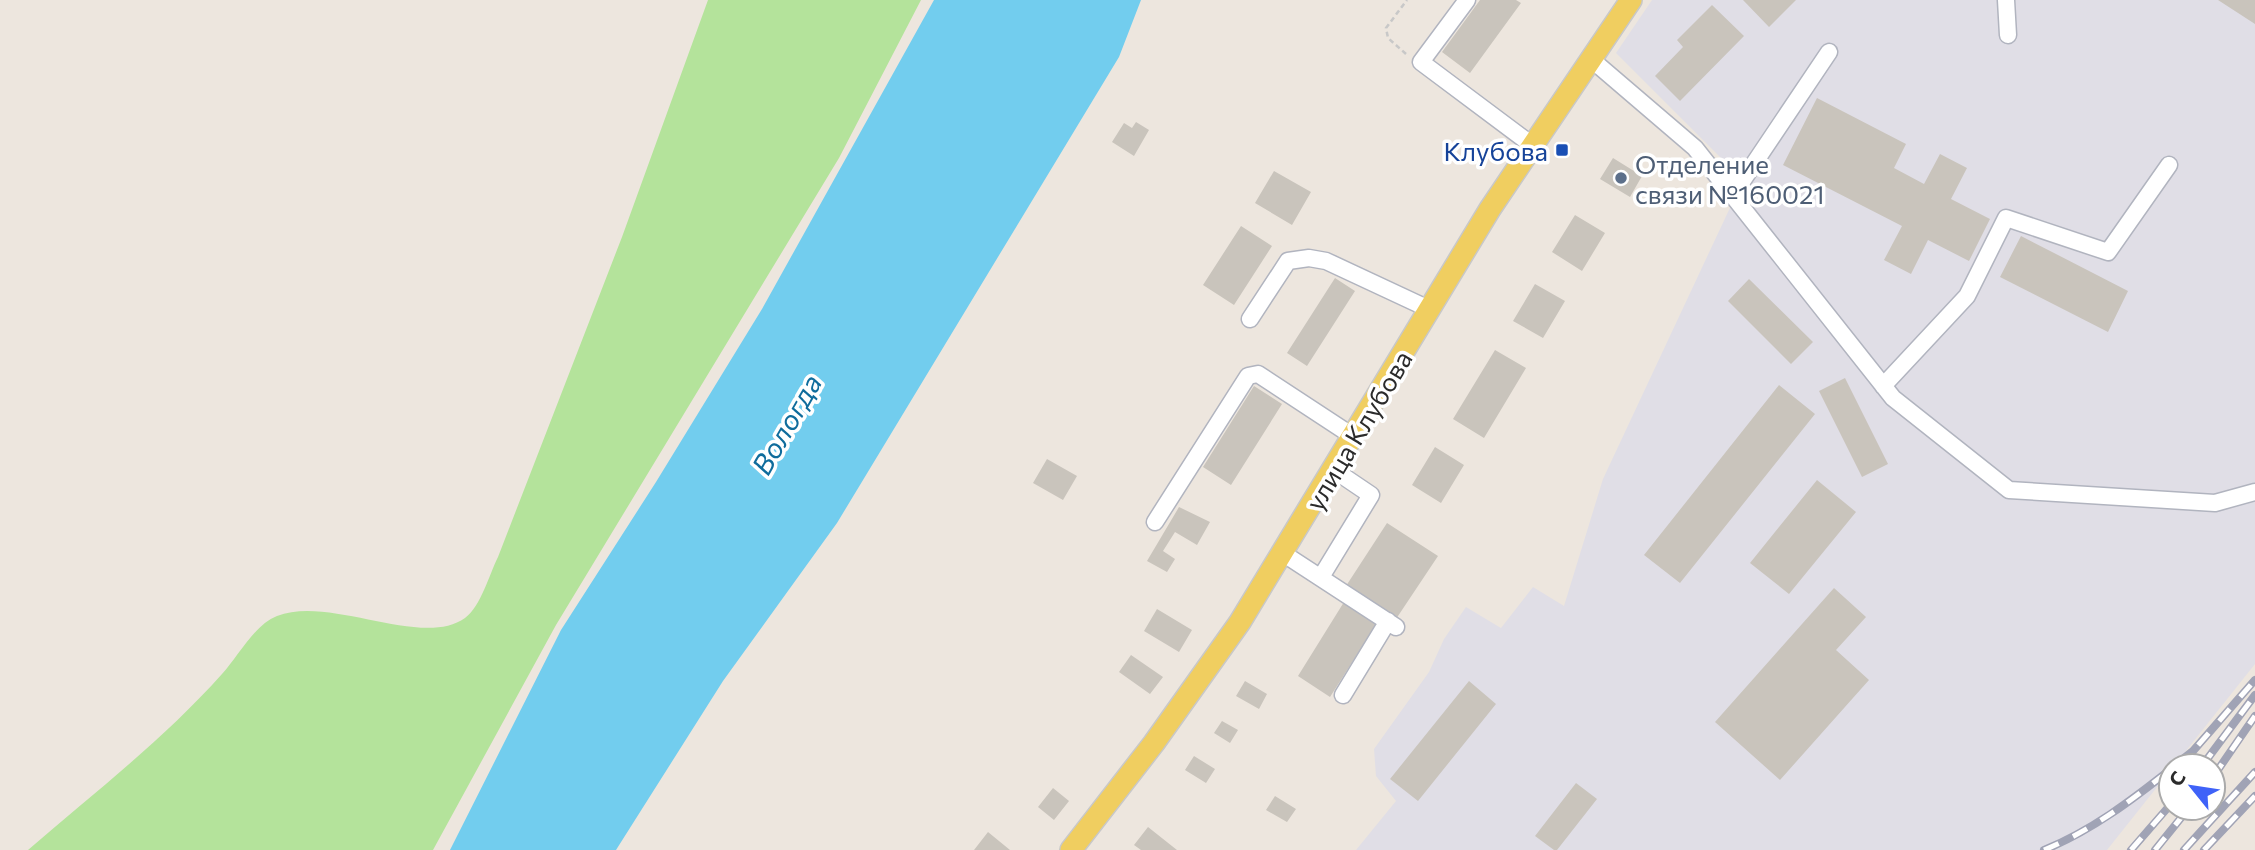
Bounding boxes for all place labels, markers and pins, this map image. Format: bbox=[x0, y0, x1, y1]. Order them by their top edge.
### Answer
place label: Клубова bbox=[1444, 135, 1548, 166]
marker: Клубова bbox=[1554, 142, 1570, 158]
place label: Отделение связи №160021 bbox=[1635, 148, 1825, 209]
marker: Отделение связи №160021 bbox=[1613, 170, 1629, 186]

